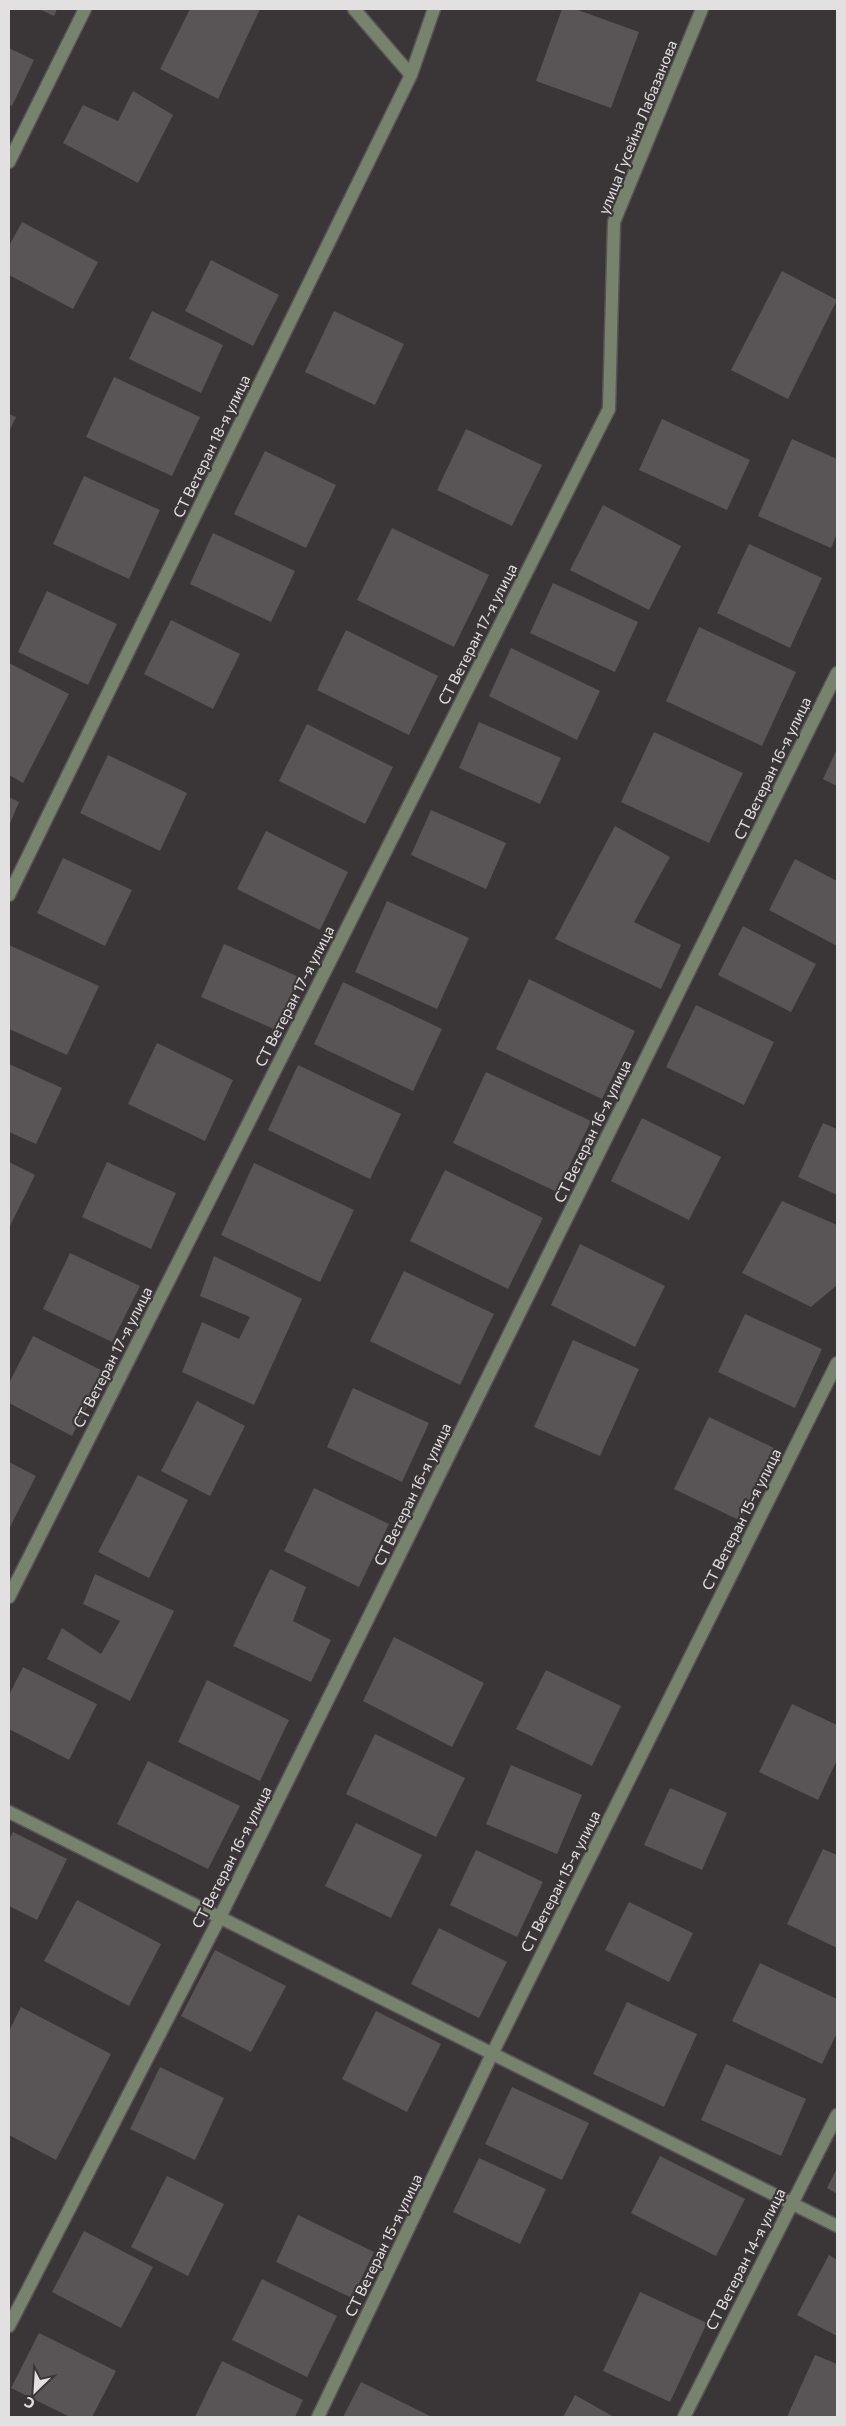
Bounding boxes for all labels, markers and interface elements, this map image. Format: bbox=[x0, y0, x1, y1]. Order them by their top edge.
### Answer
street label: улица Гусейна Лабазанова bbox=[594, 37, 680, 217]
street label: СТ Ветеран 18-я улица bbox=[169, 372, 253, 520]
street label: СТ Ветеран 17-я улица bbox=[434, 561, 520, 707]
street label: СТ Ветеран 16-я улица bbox=[730, 694, 814, 842]
street label: СТ Ветеран 17-я улица bbox=[251, 923, 337, 1069]
street label: СТ Ветеран 16-я улица bbox=[550, 1057, 634, 1205]
street label: СТ Ветеран 17-я улица bbox=[69, 1284, 155, 1430]
street label: СТ Ветеран 16-я улица bbox=[370, 1420, 454, 1568]
street label: СТ Ветеран 15-я улица bbox=[697, 1445, 785, 1593]
street label: СТ Ветеран 16-я улица bbox=[187, 1783, 275, 1931]
street label: СТ Ветеран 15-я улица bbox=[516, 1807, 604, 1955]
street label: СТ Ветеран 15-я улица bbox=[341, 2171, 425, 2319]
street label: СТ Ветеран 14-я улица bbox=[701, 2185, 789, 2333]
north arrow bbox=[10, 2366, 60, 2416]
text: С bbox=[21, 2394, 37, 2413]

